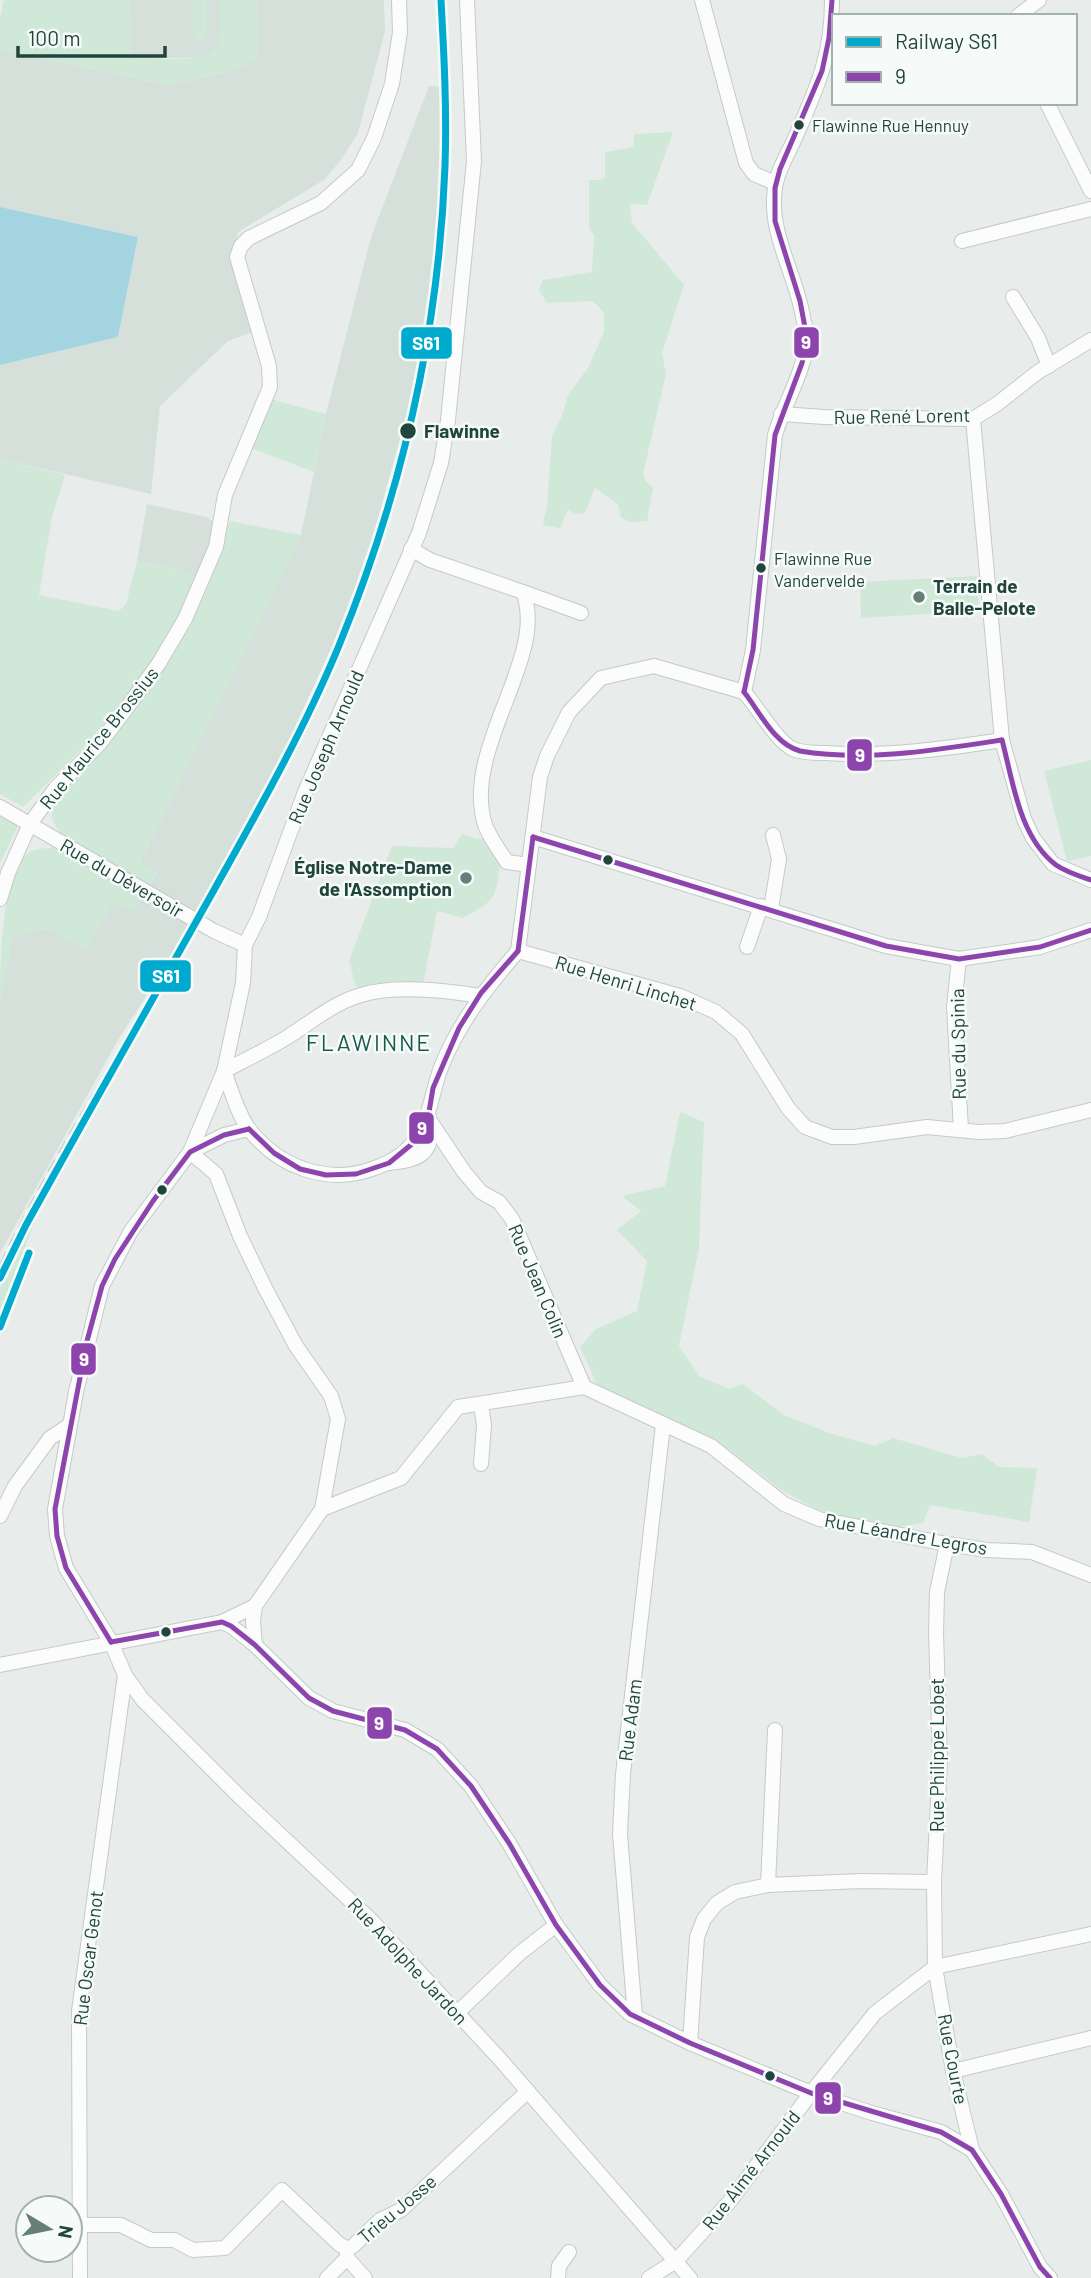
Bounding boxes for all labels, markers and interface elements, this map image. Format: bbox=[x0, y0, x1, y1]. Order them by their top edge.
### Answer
scale bar bbox=[18, 14, 164, 58]
legend bbox=[832, 14, 1077, 105]
text: 100 m bbox=[28, 25, 81, 50]
text: Railway S61 bbox=[895, 28, 998, 53]
text: 9 bbox=[895, 63, 906, 88]
place label: Flawinne Rue Hennuy bbox=[812, 115, 969, 135]
marker: Flawinne Rue Hennuy bbox=[792, 118, 806, 132]
line badge: S61 bbox=[400, 326, 453, 360]
line badge: 9 bbox=[793, 326, 820, 359]
text: 9 bbox=[801, 330, 811, 353]
text: S61 bbox=[412, 331, 440, 354]
street label: Rue René Lorent bbox=[833, 403, 971, 428]
place label: Flawinne bbox=[424, 419, 500, 442]
marker: Flawinne bbox=[398, 421, 418, 441]
place label: Flawinne Rue Vandervelde bbox=[774, 548, 872, 590]
marker: Flawinne Rue Vandervelde bbox=[754, 561, 768, 575]
place label: Terrain de Balle-Pelote bbox=[933, 574, 1036, 619]
marker: Terrain de Balle-Pelote bbox=[911, 589, 927, 605]
street label: Rue Maurice Brossius bbox=[34, 662, 163, 813]
street label: Rue Joseph Arnould bbox=[283, 667, 368, 827]
line badge: 9 bbox=[846, 738, 873, 772]
text: 9 bbox=[855, 743, 865, 766]
street label: Rue du Déversoir bbox=[56, 833, 188, 922]
unlabelled marker bbox=[601, 853, 615, 867]
place label: Église Notre-Dame de l'Assomption bbox=[294, 855, 452, 900]
marker: Église Notre-Dame de l'Assomption bbox=[458, 870, 474, 886]
street label: Rue Henri Linchet bbox=[553, 950, 700, 1015]
line badge: S61 bbox=[139, 959, 192, 993]
text: S61 bbox=[152, 964, 180, 987]
street label: Rue du Spinia bbox=[945, 988, 970, 1100]
district label: FLAWINNE bbox=[306, 1028, 432, 1056]
line badge: 9 bbox=[408, 1111, 435, 1145]
text: 9 bbox=[417, 1116, 427, 1139]
unlabelled marker bbox=[155, 1183, 169, 1197]
street label: Rue Jean Colin bbox=[504, 1220, 573, 1341]
line badge: 9 bbox=[70, 1342, 97, 1376]
text: 9 bbox=[79, 1347, 89, 1370]
street label: Rue Léandre Legros bbox=[823, 1508, 989, 1559]
unlabelled marker bbox=[159, 1625, 173, 1639]
street label: Rue Adam bbox=[613, 1677, 646, 1762]
street label: Rue Philippe Lobet bbox=[925, 1678, 948, 1832]
line badge: 9 bbox=[366, 1706, 393, 1740]
text: 9 bbox=[374, 1711, 384, 1734]
street label: Rue Oscar Genot bbox=[68, 1889, 107, 2027]
street label: Rue Adolphe Jardon bbox=[344, 1892, 473, 2029]
street label: Rue Courte bbox=[933, 2012, 974, 2106]
unlabelled marker bbox=[763, 2069, 777, 2083]
line badge: 9 bbox=[814, 2081, 842, 2115]
text: 9 bbox=[823, 2086, 833, 2109]
street label: Rue Aimé Arnould bbox=[697, 2105, 804, 2234]
street label: Trieu Josse bbox=[353, 2169, 441, 2248]
north arrow bbox=[14, 2194, 84, 2264]
text: N bbox=[54, 2224, 79, 2240]

